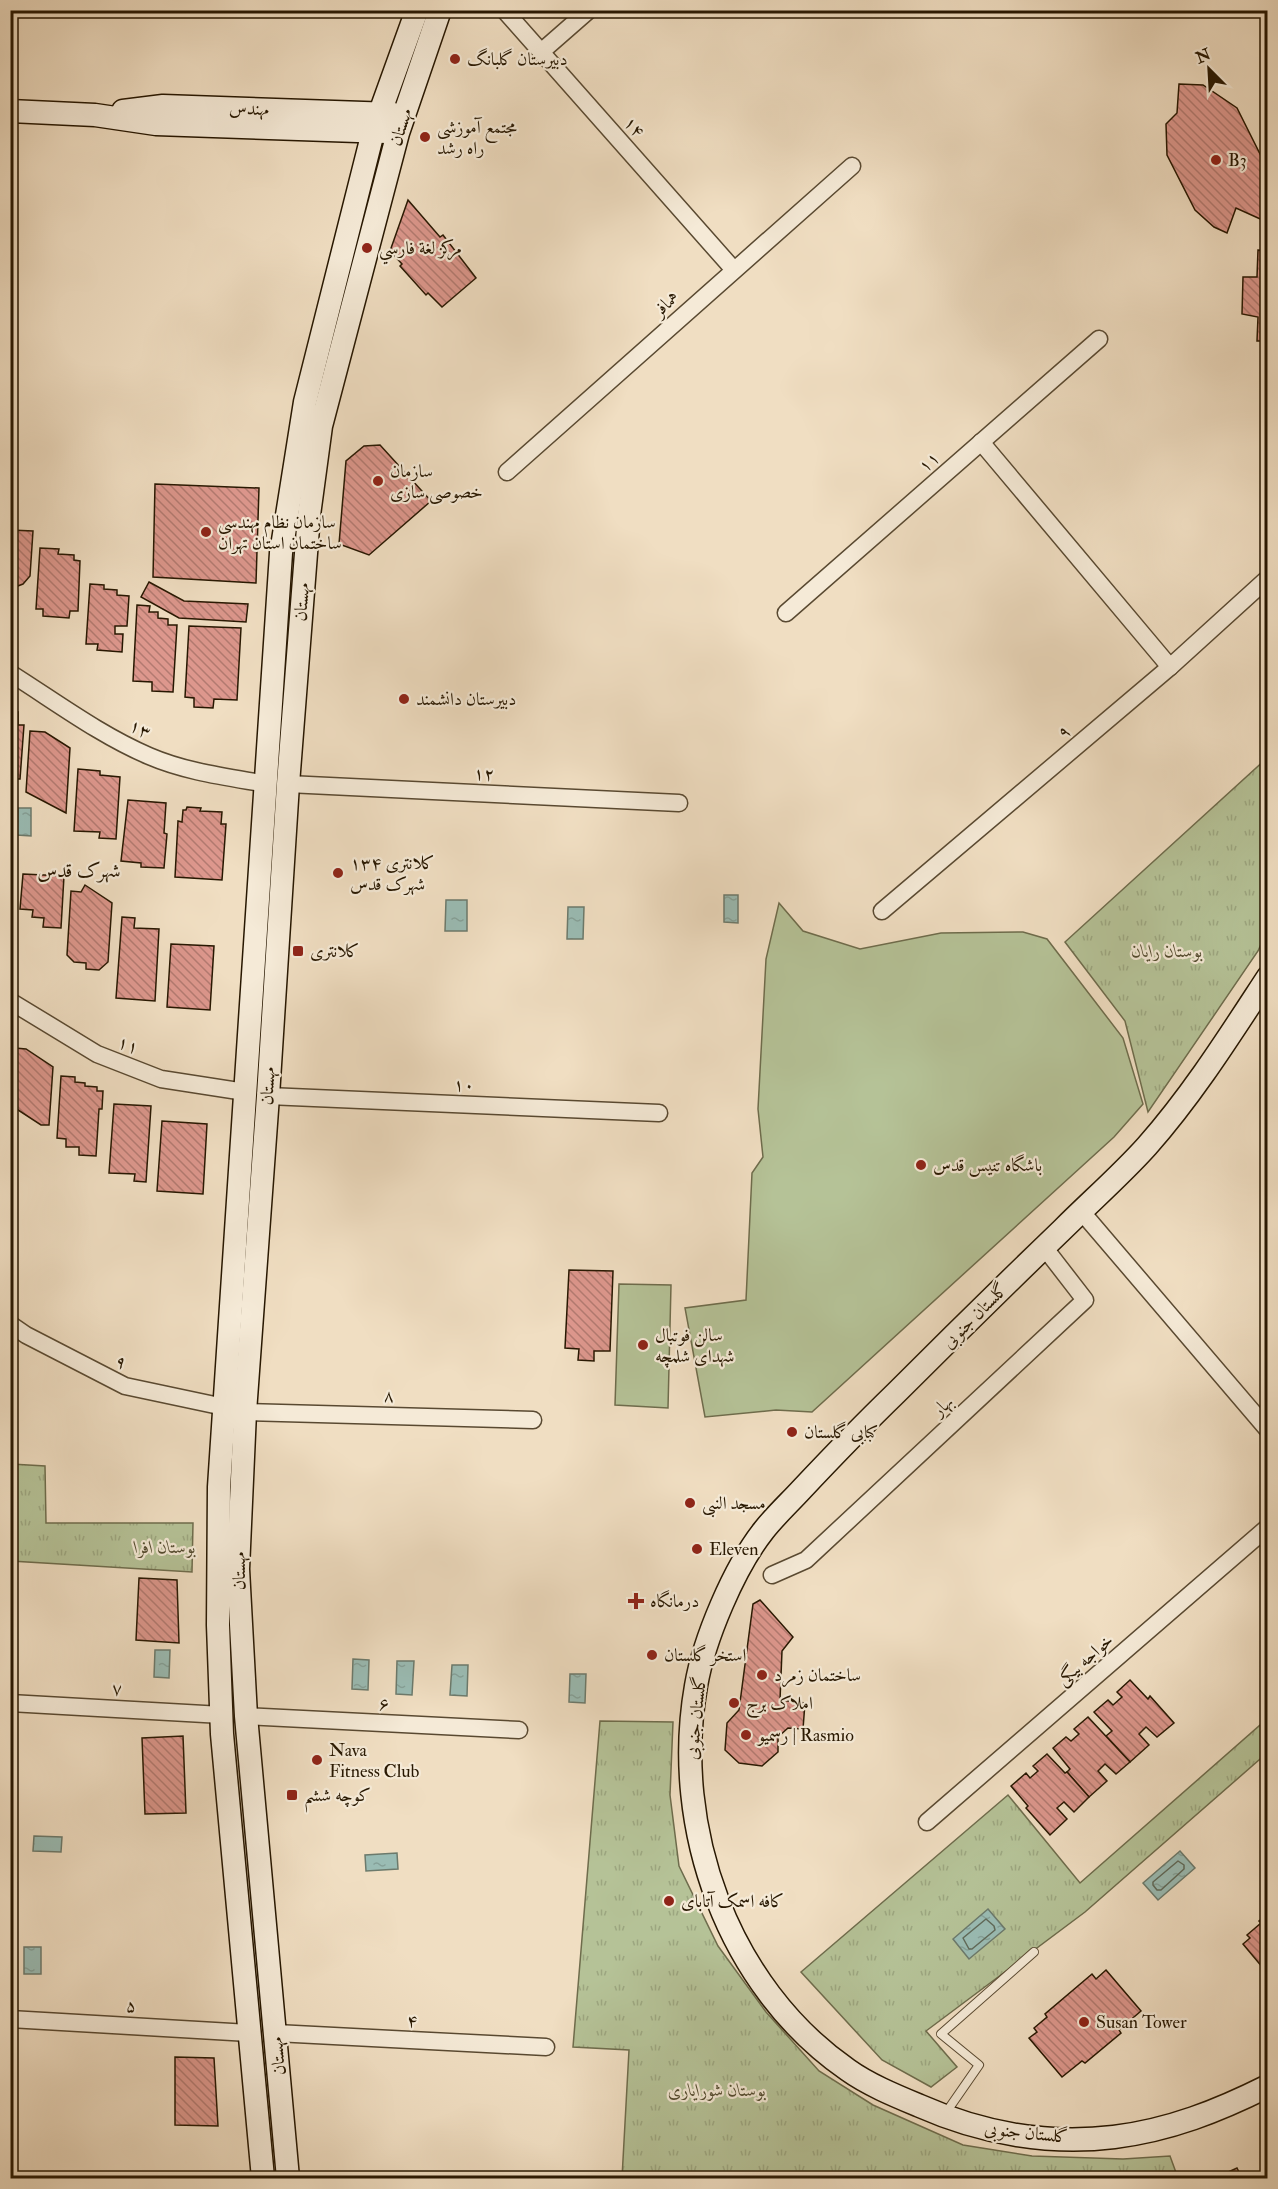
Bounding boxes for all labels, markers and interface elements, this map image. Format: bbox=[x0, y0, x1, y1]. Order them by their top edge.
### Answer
north arrow bbox=[1179, 39, 1239, 99]
text: N bbox=[1192, 44, 1215, 69]
place label: دبیرستان گلبانگ bbox=[467, 47, 568, 71]
marker: دبیرستان گلبانگ bbox=[448, 52, 462, 66]
street label: مهندس bbox=[229, 97, 270, 121]
street label: مهستان bbox=[384, 105, 418, 149]
street label: ۱۴ bbox=[618, 112, 650, 142]
place label: مجتمع آموزشی راه رشد bbox=[437, 116, 517, 160]
marker: مجتمع آموزشی راه رشد bbox=[418, 130, 432, 144]
place label: B3 bbox=[1228, 149, 1247, 172]
marker: B3 bbox=[1209, 153, 1223, 167]
place label: مركز لغة فارسي bbox=[379, 237, 462, 265]
marker: مركز لغة فارسي bbox=[360, 241, 374, 255]
street label: همافر bbox=[647, 286, 684, 323]
street label: ۱۱ bbox=[914, 446, 944, 478]
place label: سازمان خصوصی سازی bbox=[390, 460, 483, 505]
marker: سازمان خصوصی سازی bbox=[371, 474, 385, 488]
place label: سازمان نظام مهندسی ساختمان استان تهران bbox=[218, 511, 342, 555]
marker: سازمان نظام مهندسی ساختمان استان تهران bbox=[199, 525, 213, 539]
street label: مهستان bbox=[289, 582, 315, 622]
place label: دبیرستان دانشمند bbox=[416, 688, 516, 711]
marker: دبیرستان دانشمند bbox=[397, 692, 411, 706]
street label: ۱۳ bbox=[125, 714, 155, 744]
street label: ۹ bbox=[1053, 720, 1075, 744]
street label: ۱۲ bbox=[473, 762, 495, 786]
place label: کلانتری ۱۳۴ شهرک قدس bbox=[350, 852, 435, 896]
district label: شهرک قدس bbox=[37, 858, 121, 883]
marker: کلانتری ۱۳۴ شهرک قدس bbox=[331, 866, 345, 880]
place label: کلانتری bbox=[310, 940, 360, 963]
park label: بوستان رایان bbox=[1131, 940, 1203, 963]
marker: کلانتری bbox=[291, 944, 305, 958]
street label: ۱۱ bbox=[114, 1030, 142, 1060]
street label: مهستان bbox=[255, 1066, 281, 1106]
street label: ۱۰ bbox=[453, 1073, 475, 1097]
place label: باشگاه تنیس قدس bbox=[933, 1153, 1042, 1177]
marker: باشگاه تنیس قدس bbox=[914, 1158, 928, 1172]
street label: گلستان جنوبی bbox=[937, 1278, 1014, 1355]
place label: سالن فوتبال شهدای شلمچه bbox=[655, 1324, 735, 1368]
marker: سالن فوتبال شهدای شلمچه bbox=[636, 1338, 650, 1352]
street label: ۹ bbox=[111, 1349, 131, 1375]
street label: ۸ bbox=[383, 1384, 395, 1408]
street label: بهار bbox=[926, 1390, 958, 1423]
place label: کبابی گلستان bbox=[804, 1421, 878, 1445]
marker: کبابی گلستان bbox=[785, 1425, 799, 1439]
place label: مسجد النبی bbox=[702, 1492, 766, 1518]
marker: مسجد النبی bbox=[683, 1496, 697, 1510]
park label: بوستان افرا bbox=[133, 1536, 196, 1559]
place label: Eleven bbox=[709, 1538, 758, 1561]
marker: Eleven bbox=[690, 1542, 704, 1556]
street label: مهستان bbox=[228, 1552, 251, 1590]
place label: درمانگاه bbox=[650, 1589, 699, 1613]
marker: درمانگاه bbox=[627, 1592, 645, 1610]
street label: خواجه بیگی bbox=[1052, 1629, 1119, 1692]
place label: استخر گلستان bbox=[664, 1644, 747, 1667]
marker: استخر گلستان bbox=[645, 1648, 659, 1662]
place label: ساختمان زمرد bbox=[774, 1664, 861, 1688]
marker: ساختمان زمرد bbox=[755, 1668, 769, 1682]
street label: گلستان جنوبی bbox=[680, 1675, 713, 1761]
street label: ۷ bbox=[111, 1677, 123, 1701]
street label: ۶ bbox=[378, 1692, 390, 1716]
place label: املاک برج bbox=[746, 1692, 813, 1719]
marker: املاک برج bbox=[727, 1696, 741, 1710]
place label: رسمیو | Rasmio bbox=[756, 1724, 854, 1747]
marker: رسمیو | Rasmio bbox=[739, 1728, 753, 1742]
place label: Nava Fitness Club bbox=[329, 1739, 420, 1783]
marker: Nava Fitness Club bbox=[310, 1753, 324, 1767]
place label: کوچه ششم bbox=[304, 1784, 371, 1813]
marker: کوچه ششم bbox=[285, 1788, 299, 1802]
place label: کافه اسمک آتابای bbox=[681, 1890, 784, 1913]
marker: کافه اسمک آتابای bbox=[662, 1894, 676, 1908]
street label: ۵ bbox=[125, 1994, 137, 2018]
street label: ۴ bbox=[406, 2009, 418, 2033]
place label: Susan Tower bbox=[1096, 2011, 1187, 2034]
marker: Susan Tower bbox=[1077, 2015, 1091, 2029]
street label: مهستان bbox=[265, 2036, 291, 2076]
park label: بوستان شورایاری bbox=[668, 2079, 767, 2102]
street label: گلستان جنوبی bbox=[983, 2117, 1069, 2150]

